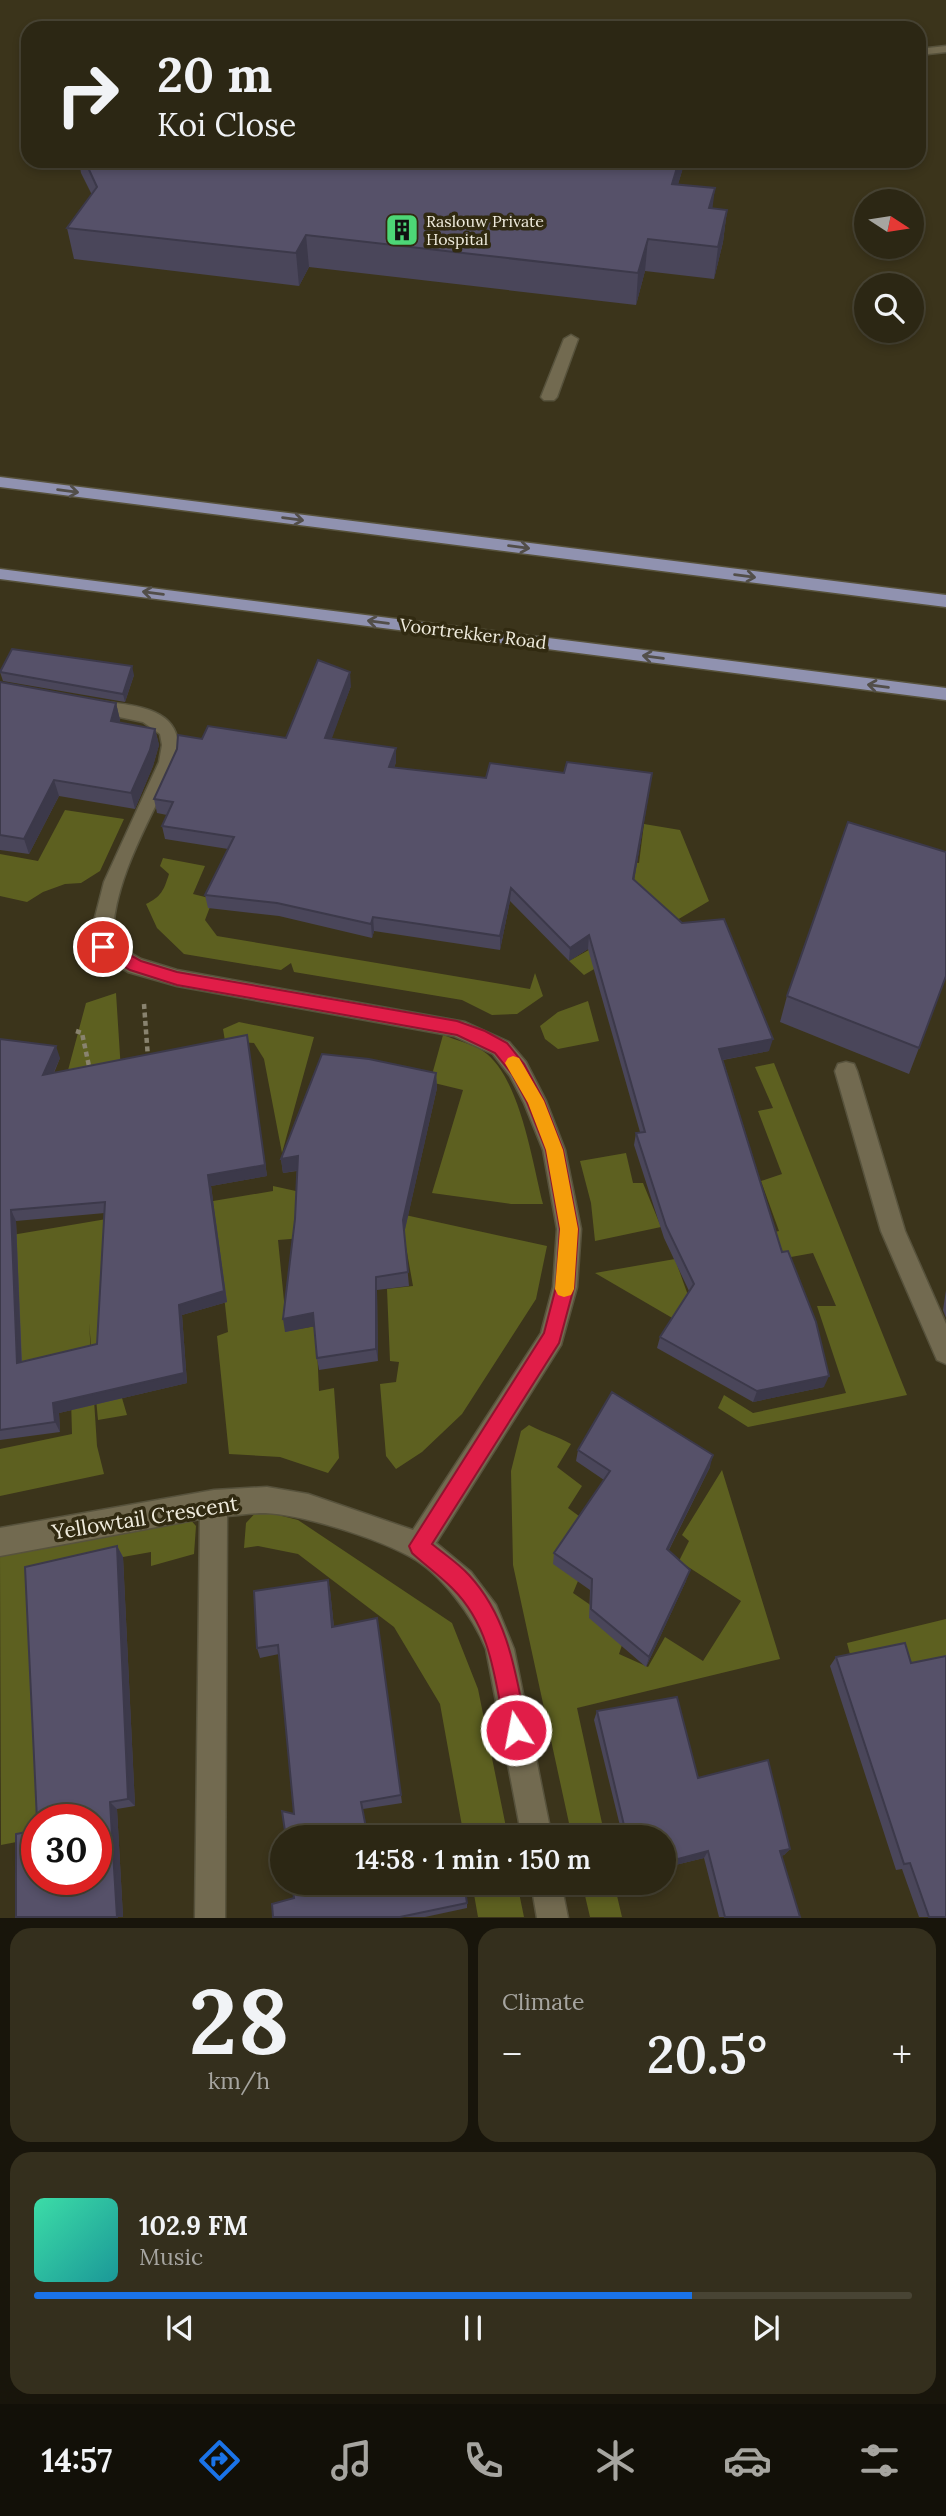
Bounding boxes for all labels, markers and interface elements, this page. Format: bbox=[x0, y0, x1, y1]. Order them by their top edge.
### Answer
text: 20 m bbox=[157, 43, 272, 105]
icon: right bbox=[42, 49, 133, 140]
text: Koi Close bbox=[157, 104, 296, 145]
north arrow bbox=[854, 189, 924, 259]
map controls bbox=[854, 189, 924, 343]
building icon: Raslouw Private Hospital bbox=[383, 211, 421, 249]
place label: Raslouw Private Hospital bbox=[426, 211, 544, 249]
button: search bbox=[854, 273, 924, 343]
one-way arrow bbox=[56, 484, 79, 497]
one-way arrow bbox=[282, 513, 304, 526]
one-way arrow bbox=[507, 541, 530, 554]
one-way arrow bbox=[733, 569, 756, 582]
one-way arrow bbox=[142, 587, 165, 600]
street label: Voortrekker Road bbox=[397, 613, 548, 654]
one-way arrow bbox=[368, 615, 390, 628]
one-way arrow bbox=[642, 651, 664, 664]
one-way arrow bbox=[867, 679, 890, 692]
pin bbox=[73, 917, 133, 977]
icon: arrive bbox=[84, 928, 122, 966]
street label: Yellowtail Crescent bbox=[49, 1489, 241, 1546]
position arrow bbox=[479, 1693, 553, 1767]
speed limit sign: 30 bbox=[21, 1804, 112, 1895]
text: 14:58 · 1 min · 150 m bbox=[355, 1843, 591, 1876]
text: 28 bbox=[189, 1962, 289, 2079]
text: Climate bbox=[502, 1987, 584, 2016]
text: 20.5° bbox=[647, 2021, 767, 2087]
text: − bbox=[502, 2030, 522, 2078]
text: + bbox=[892, 2030, 912, 2078]
text: km/h bbox=[208, 2066, 270, 2095]
text: 102.9 FM bbox=[139, 2209, 248, 2242]
text: Music bbox=[139, 2242, 203, 2271]
icon: previous bbox=[161, 2309, 199, 2347]
icon: pause bbox=[454, 2309, 492, 2347]
icon: next bbox=[747, 2309, 785, 2347]
icon: directions bbox=[195, 2436, 244, 2485]
icon: music bbox=[327, 2436, 376, 2485]
icon: phone bbox=[459, 2436, 508, 2485]
icon: climate bbox=[591, 2436, 640, 2485]
icon: car bbox=[723, 2436, 772, 2485]
icon: filters bbox=[855, 2436, 904, 2485]
text: 14:57 bbox=[42, 2440, 112, 2481]

